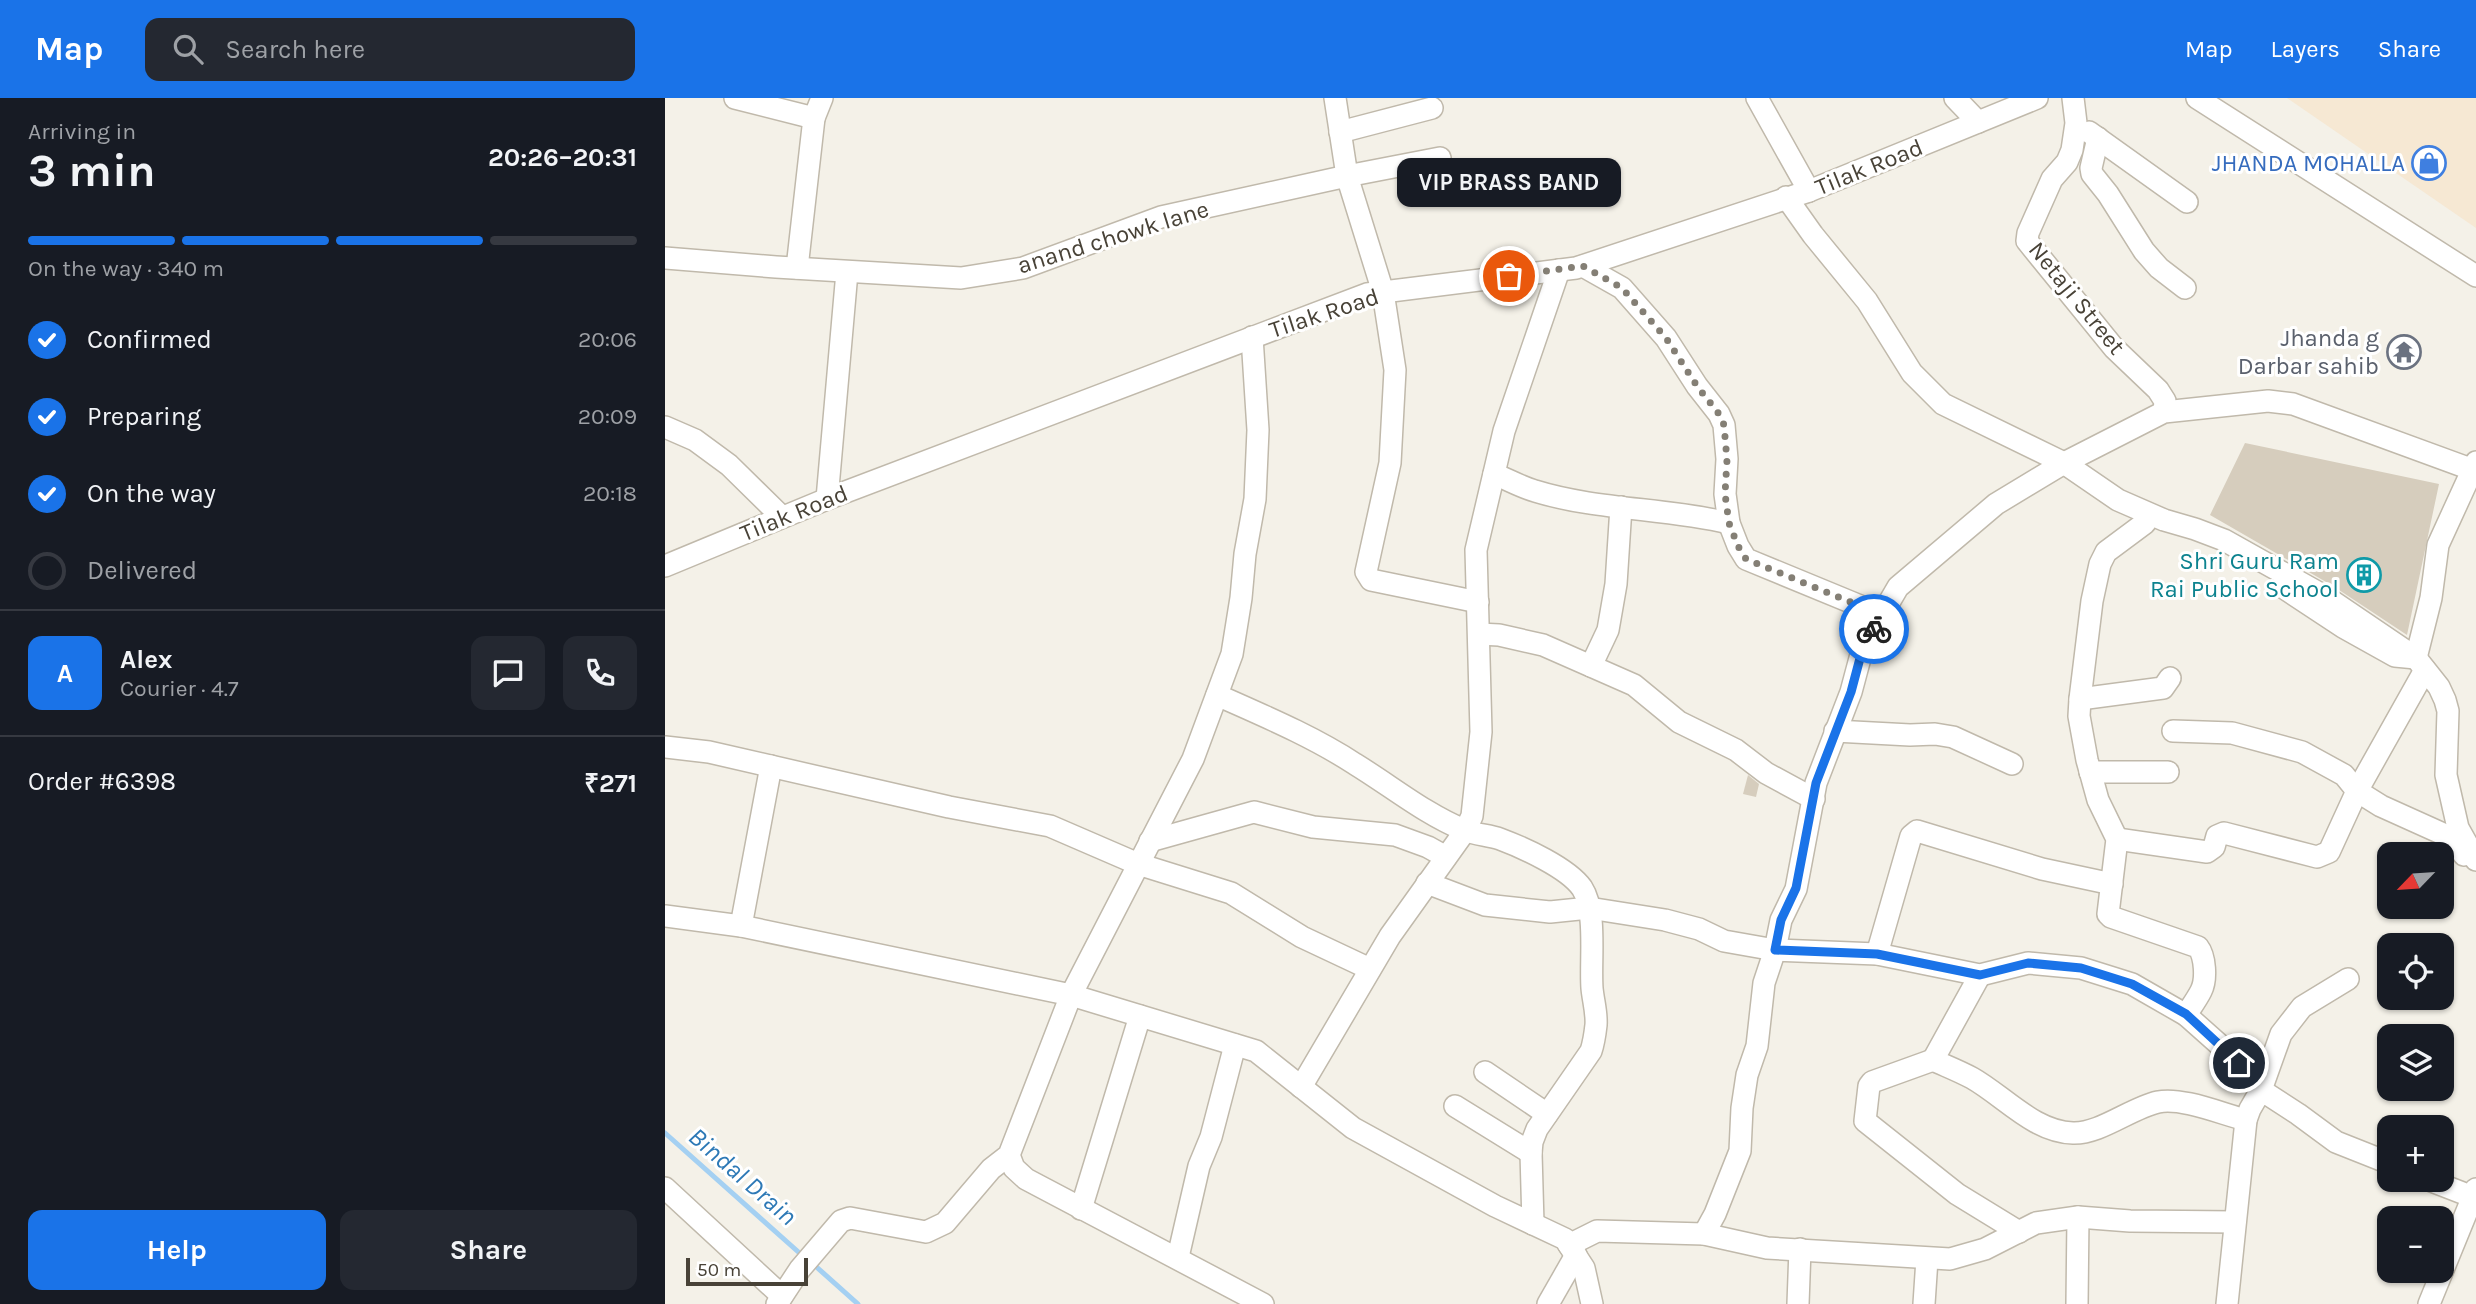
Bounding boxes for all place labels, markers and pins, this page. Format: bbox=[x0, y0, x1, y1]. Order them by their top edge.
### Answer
shop icon: JHANDA MOHALLA bbox=[2410, 144, 2448, 182]
place label: JHANDA MOHALLA bbox=[2212, 149, 2405, 177]
callout: VIP BRASS BAND bbox=[1397, 157, 1621, 206]
pin bbox=[1479, 246, 1539, 306]
place label: Jhanda g Darbar sahib bbox=[2238, 324, 2379, 380]
temple icon: Jhanda g Darbar sahib bbox=[2385, 333, 2423, 371]
place label: Shri Guru Ram Rai Public School bbox=[2150, 547, 2339, 603]
building icon: Shri Guru Ram Rai Public School bbox=[2345, 556, 2383, 594]
pin bbox=[2209, 1033, 2269, 1093]

